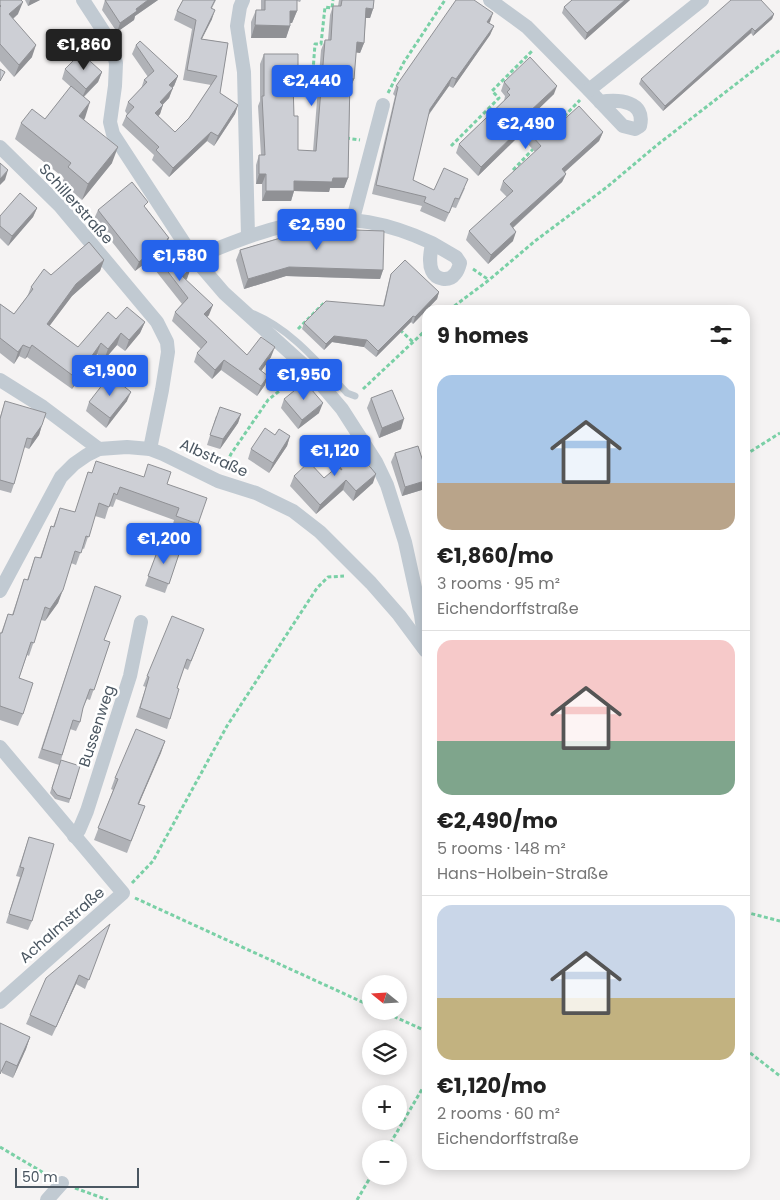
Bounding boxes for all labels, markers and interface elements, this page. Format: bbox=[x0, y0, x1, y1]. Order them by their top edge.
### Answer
pin: €1,860 bbox=[43, 28, 125, 71]
text: €1,860 bbox=[57, 33, 111, 56]
pin: €2,440 bbox=[271, 64, 353, 107]
text: €2,440 bbox=[283, 69, 341, 92]
pin: €2,490 bbox=[485, 108, 567, 150]
text: €2,490 bbox=[497, 112, 555, 135]
street label: Schillerstraße bbox=[34, 159, 118, 249]
pin: €2,590 bbox=[276, 208, 358, 251]
text: €2,590 bbox=[288, 213, 346, 236]
pin: €1,580 bbox=[139, 240, 221, 282]
text: €1,580 bbox=[153, 244, 207, 267]
text: 9 homes bbox=[437, 321, 529, 350]
icon: filters bbox=[707, 321, 735, 349]
pin: €1,900 bbox=[69, 354, 151, 397]
pin: €1,950 bbox=[263, 358, 345, 401]
text: €1,900 bbox=[83, 359, 137, 382]
text: €1,950 bbox=[277, 363, 331, 386]
icon: home bbox=[541, 407, 631, 497]
street label: Albstraße bbox=[177, 433, 252, 482]
pin: €1,120 bbox=[294, 434, 376, 477]
text: €1,120 bbox=[311, 439, 359, 462]
pin: €1,200 bbox=[123, 522, 205, 565]
text: €1,200 bbox=[137, 527, 191, 550]
text: €1,860/mo bbox=[437, 541, 553, 570]
text: 3 rooms · 95 m² bbox=[437, 572, 560, 595]
text: Eichendorffstraße bbox=[437, 597, 579, 620]
icon: home bbox=[541, 673, 631, 763]
street label: Bussenweg bbox=[73, 682, 120, 770]
text: €2,490/mo bbox=[437, 806, 558, 835]
text: 5 rooms · 148 m² bbox=[437, 837, 566, 860]
text: Hans-Holbein-Straße bbox=[437, 862, 608, 885]
street label: Achalmstraße bbox=[15, 882, 109, 968]
icon: home bbox=[541, 938, 631, 1028]
north arrow bbox=[362, 975, 408, 1020]
map controls bbox=[362, 975, 407, 1185]
button: layers bbox=[362, 1030, 407, 1075]
text: €1,120/mo bbox=[437, 1071, 546, 1100]
button: + bbox=[362, 1085, 407, 1130]
text: 2 rooms · 60 m² bbox=[437, 1102, 560, 1125]
text: Eichendorffstraße bbox=[437, 1127, 579, 1150]
button: − bbox=[362, 1140, 407, 1185]
scale bar bbox=[15, 1165, 139, 1188]
text: 50 m bbox=[22, 1167, 58, 1187]

